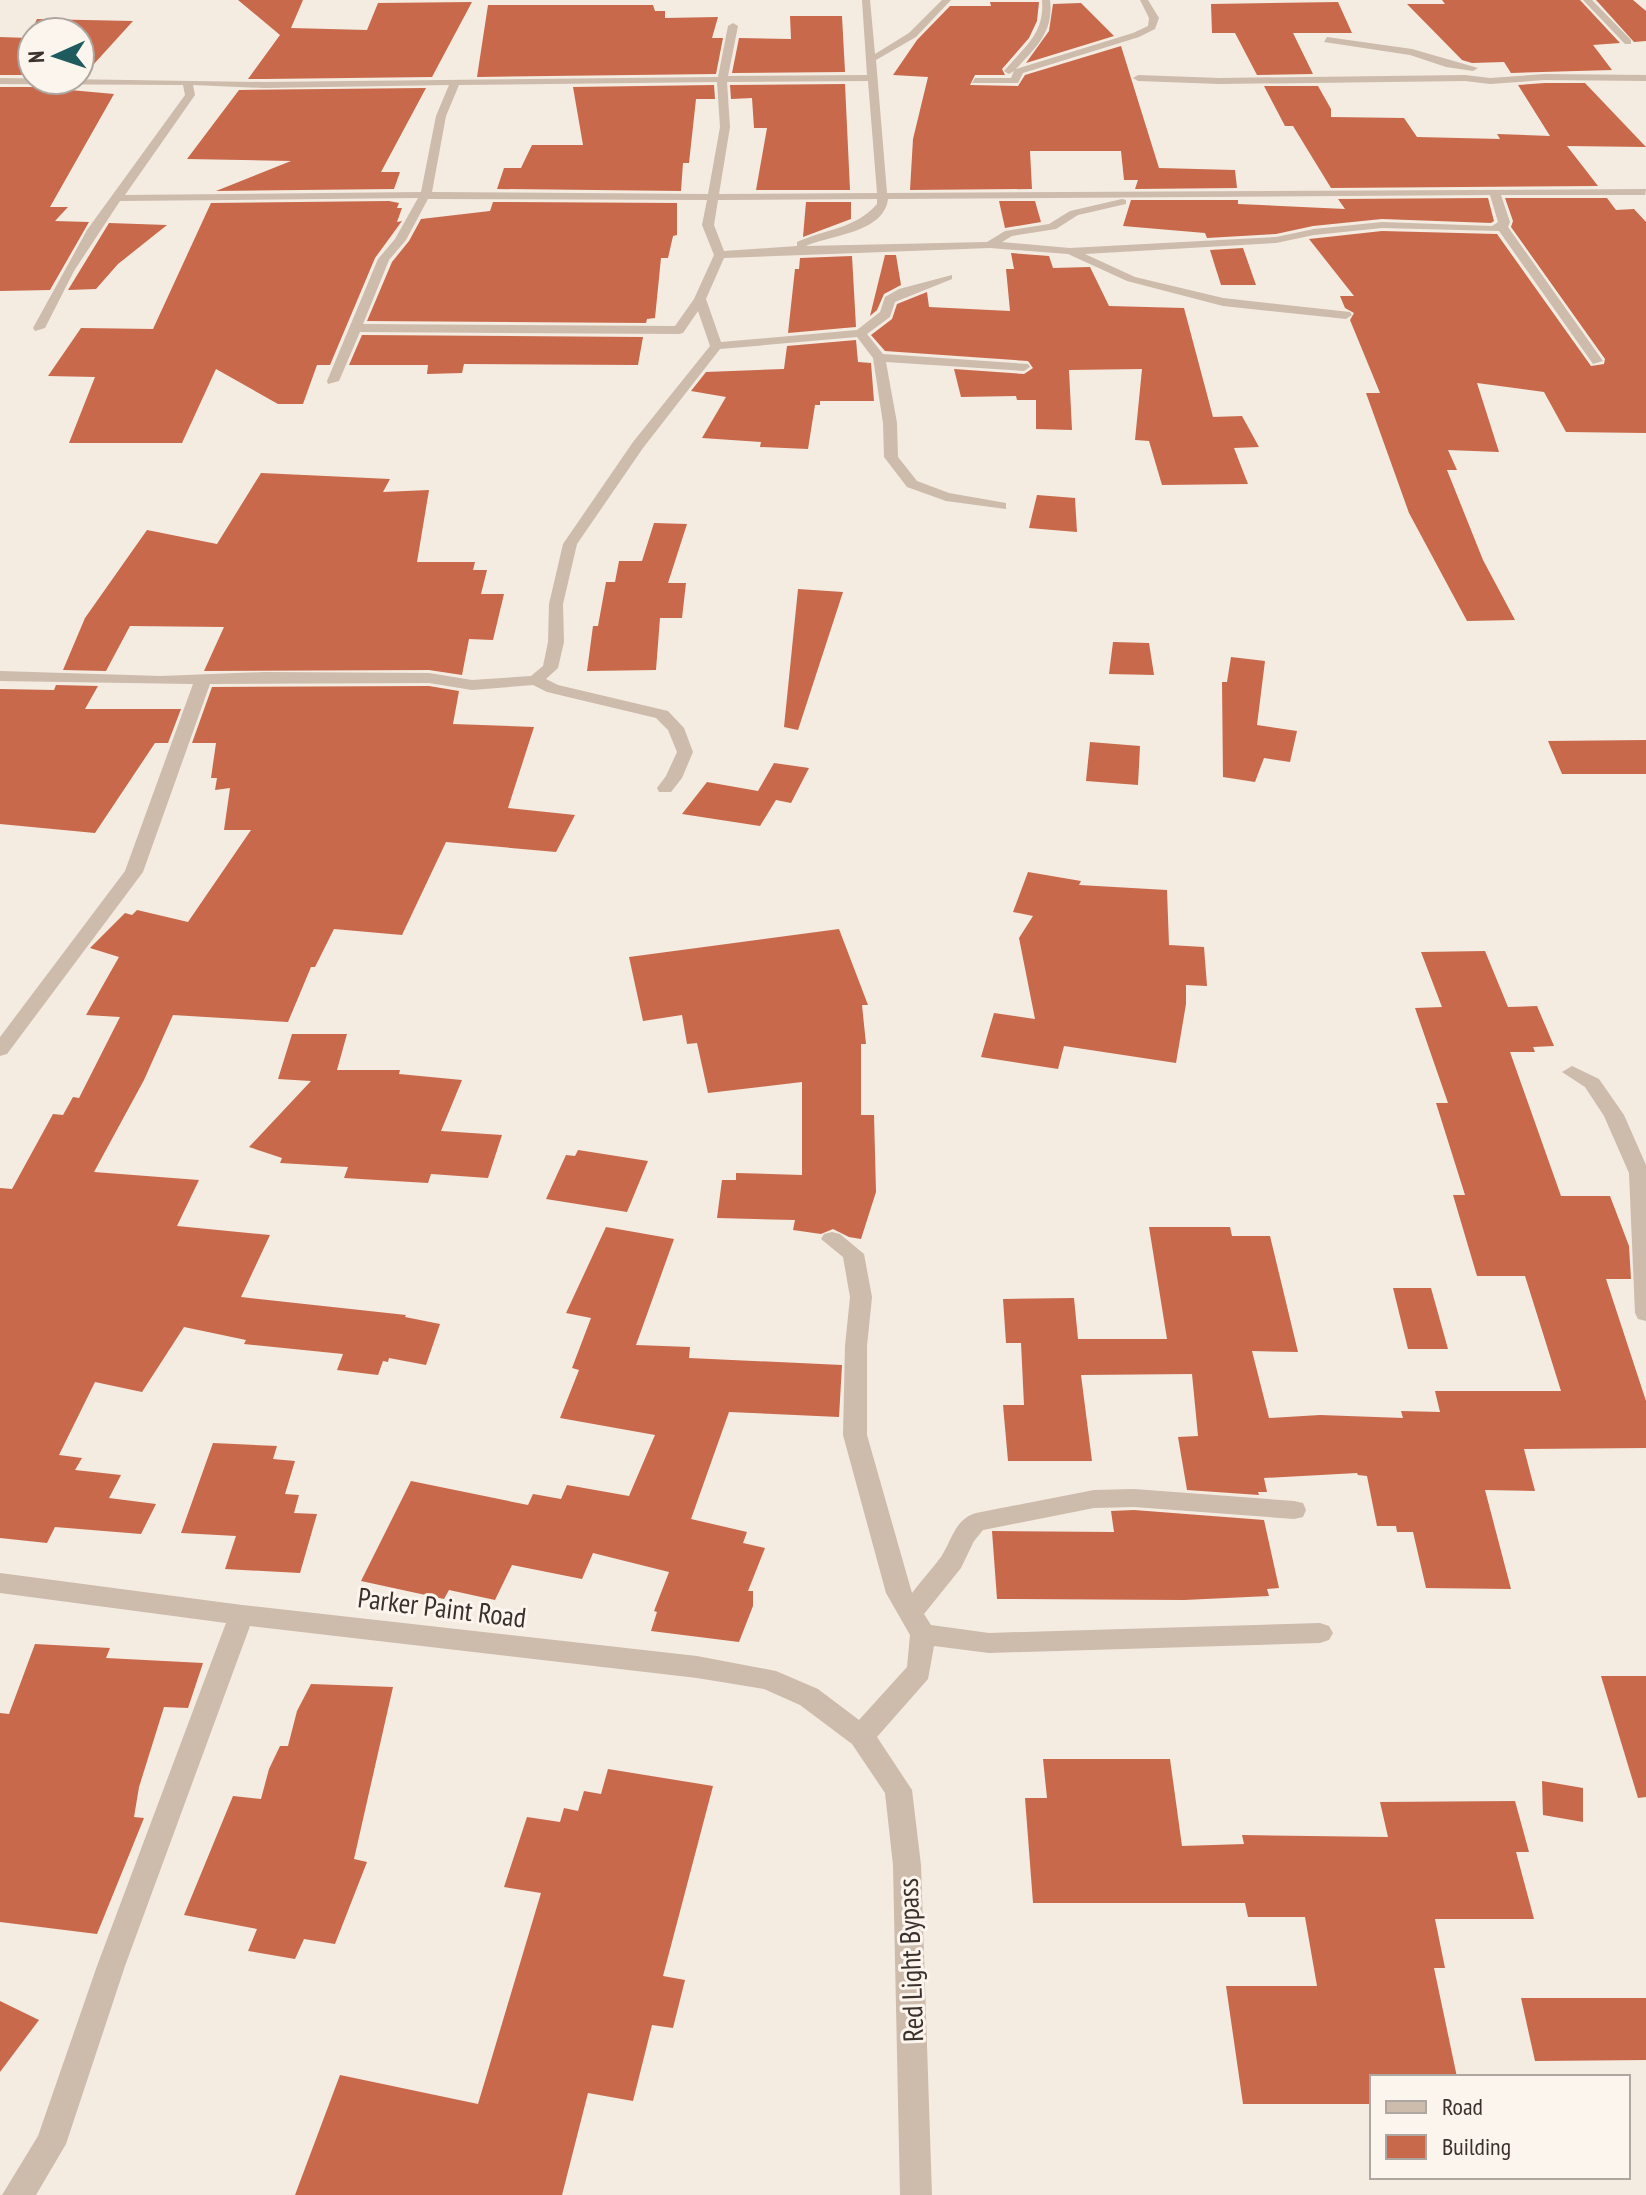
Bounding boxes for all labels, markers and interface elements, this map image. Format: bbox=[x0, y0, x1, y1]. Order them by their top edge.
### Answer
north arrow bbox=[16, 16, 96, 96]
text: N bbox=[22, 50, 50, 64]
street label: Parker Paint Road bbox=[356, 1578, 528, 1636]
street label: Red Light Bypass bbox=[889, 1878, 931, 2042]
legend bbox=[1370, 2075, 1630, 2179]
text: Road bbox=[1442, 2091, 1483, 2122]
text: Building bbox=[1442, 2131, 1511, 2162]

